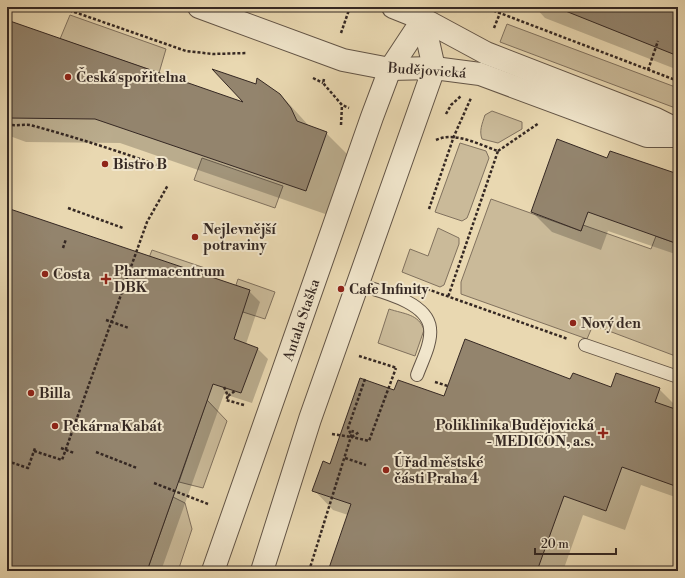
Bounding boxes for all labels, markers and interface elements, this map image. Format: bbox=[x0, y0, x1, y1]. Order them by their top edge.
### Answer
street label: Budějovická bbox=[386, 59, 468, 83]
place label: Česká spořitelna bbox=[76, 67, 187, 87]
marker: Česká spořitelna bbox=[63, 72, 73, 82]
place label: Bistro B bbox=[113, 156, 167, 174]
marker: Bistro B bbox=[100, 159, 110, 169]
place label: Nejlevnější potraviny bbox=[203, 221, 277, 255]
marker: Nejlevnější potraviny bbox=[190, 232, 200, 242]
place label: Pharmacentrum DBK bbox=[114, 263, 225, 297]
place label: Costa bbox=[53, 266, 91, 284]
marker: Costa bbox=[40, 269, 50, 279]
marker: Pharmacentrum DBK bbox=[101, 274, 111, 284]
street label: Antala Staška bbox=[279, 276, 325, 365]
place label: Cafe Infinity bbox=[349, 281, 430, 299]
marker: Cafe Infinity bbox=[336, 284, 346, 294]
place label: Nový den bbox=[581, 315, 641, 333]
marker: Nový den bbox=[568, 318, 578, 328]
place label: Billa bbox=[39, 385, 71, 403]
marker: Billa bbox=[26, 388, 36, 398]
place label: Poliklinika Budějovická - MEDICON, a.s. bbox=[436, 417, 594, 451]
place label: Pekárna Kabát bbox=[63, 418, 163, 436]
marker: Pekárna Kabát bbox=[50, 421, 60, 431]
marker: Poliklinika Budějovická - MEDICON, a.s. bbox=[597, 427, 609, 439]
place label: Úřad městské části Praha 4 bbox=[394, 452, 484, 488]
marker: Úřad městské části Praha 4 bbox=[381, 465, 391, 475]
scale bar bbox=[535, 530, 616, 556]
text: 20 m bbox=[541, 537, 569, 552]

